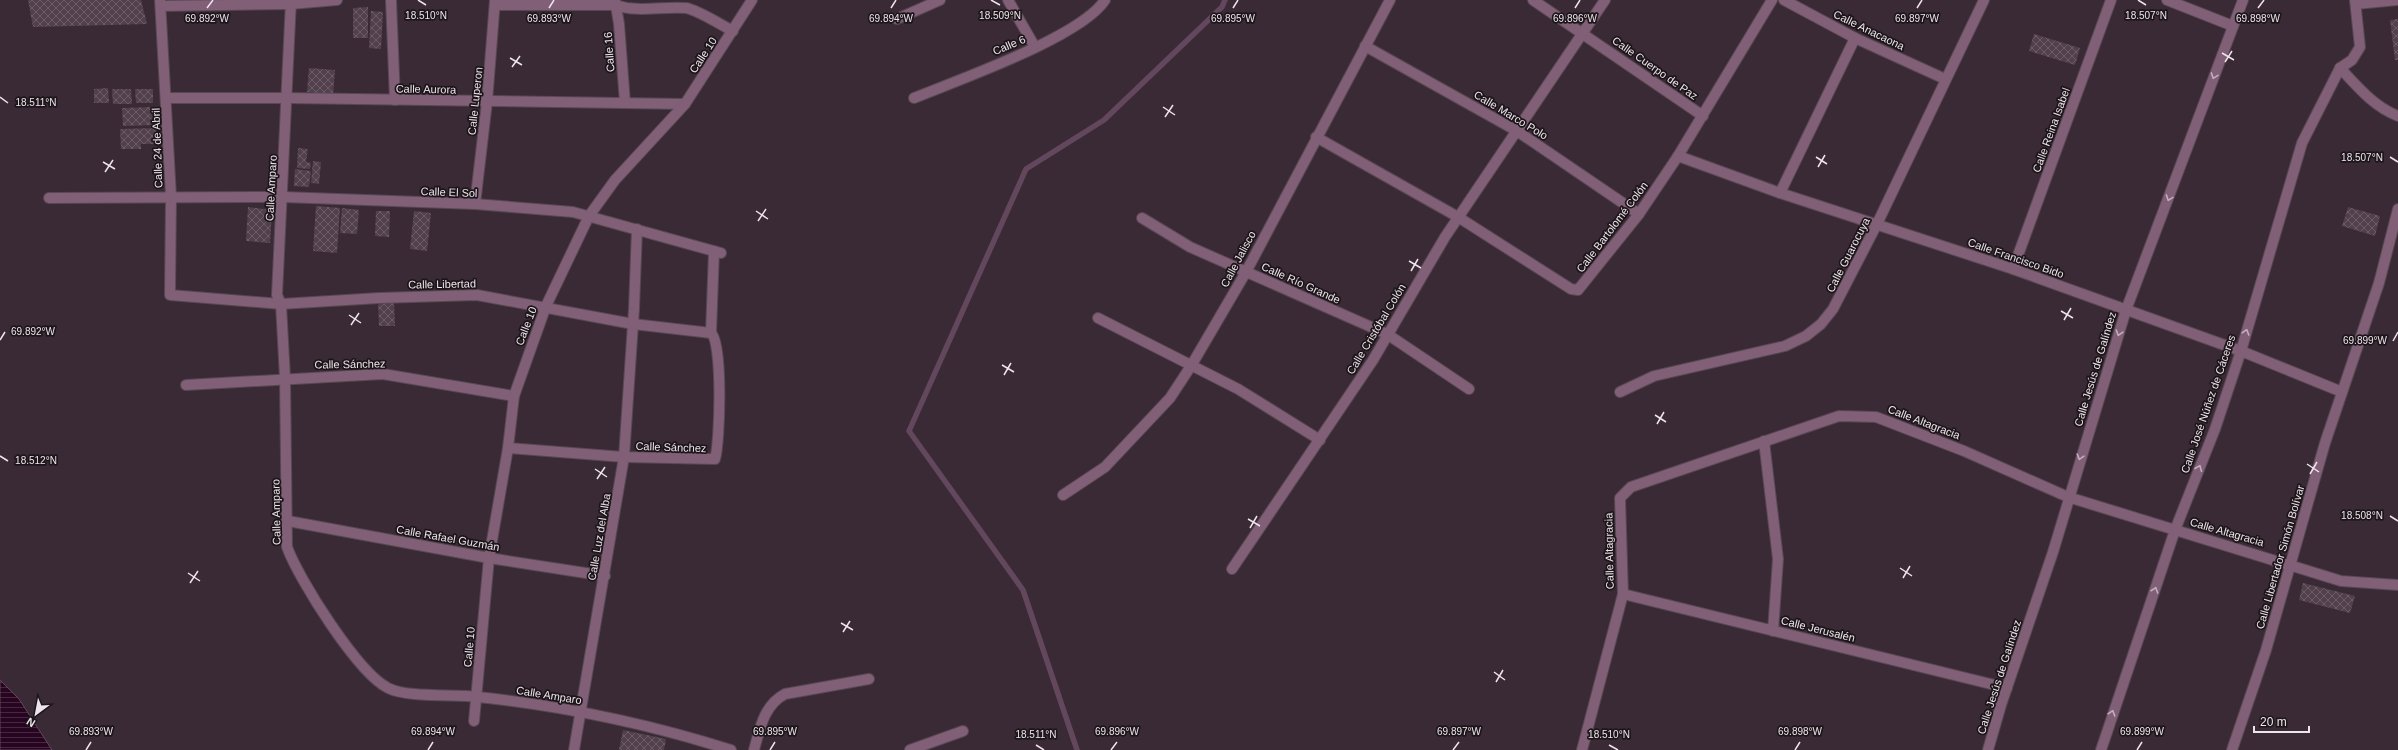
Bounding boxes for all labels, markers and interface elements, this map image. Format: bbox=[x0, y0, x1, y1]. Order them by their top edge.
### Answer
street label: Calle Anacaona bbox=[1832, 8, 1907, 53]
text: 18.510°N bbox=[405, 10, 447, 21]
text: 18.509°N bbox=[979, 10, 1021, 21]
text: 18.507°N bbox=[2125, 10, 2167, 21]
text: 69.892°W bbox=[185, 13, 230, 24]
text: 69.893°W bbox=[527, 13, 572, 24]
text: 69.894°W bbox=[869, 13, 914, 24]
text: 69.895°W bbox=[1211, 13, 1256, 24]
text: 69.896°W bbox=[1553, 13, 1598, 24]
text: 69.897°W bbox=[1895, 13, 1940, 24]
text: 69.898°W bbox=[2236, 13, 2281, 24]
street label: Calle 16 bbox=[602, 31, 616, 73]
street label: Calle 6 bbox=[991, 33, 1027, 57]
street label: Calle Cuerpo de Paz bbox=[1610, 34, 1700, 102]
street label: Calle 10 bbox=[687, 35, 719, 75]
street label: Calle Luperon bbox=[465, 66, 485, 136]
one-way arrow bbox=[2211, 72, 2219, 79]
street label: Calle Aurora bbox=[396, 82, 457, 96]
street label: Calle Reina Isabel bbox=[2030, 86, 2072, 174]
street label: Calle Marco Polo bbox=[1472, 88, 1550, 142]
text: 18.511°N bbox=[15, 97, 57, 108]
street label: Calle 24 de Abril bbox=[150, 108, 164, 188]
text: 18.507°N bbox=[2341, 152, 2383, 163]
street label: Calle Amparo bbox=[263, 155, 279, 221]
street label: Calle Bartolomé Colón bbox=[1574, 179, 1650, 275]
street label: Calle El Sol bbox=[420, 185, 478, 199]
one-way arrow bbox=[2165, 194, 2174, 201]
street label: Calle Guarocuya bbox=[1824, 215, 1872, 294]
street label: Calle Jalisco bbox=[1218, 229, 1258, 289]
street label: Calle Francisco Bido bbox=[1966, 236, 2066, 280]
street label: Calle Río Grande bbox=[1260, 260, 1342, 306]
street label: Calle Libertad bbox=[408, 277, 476, 291]
street label: Calle Cristóbal Colón bbox=[1344, 282, 1408, 376]
street label: Calle 10 bbox=[513, 305, 539, 347]
street label: Calle Jesús de Galíndez bbox=[2072, 310, 2118, 428]
text: 69.892°W bbox=[11, 326, 56, 337]
one-way arrow bbox=[2241, 328, 2250, 335]
one-way arrow bbox=[2115, 329, 2124, 336]
street label: Calle José Núñez de Cáceres bbox=[2179, 333, 2238, 475]
text: 69.899°W bbox=[2343, 335, 2388, 346]
street label: Calle Sánchez bbox=[314, 357, 386, 371]
street label: Calle Altagracia bbox=[1886, 403, 1963, 442]
street label: Calle Sánchez bbox=[635, 440, 707, 454]
one-way arrow bbox=[2077, 453, 2085, 460]
text: 18.512°N bbox=[15, 455, 57, 466]
one-way arrow bbox=[2195, 464, 2203, 471]
street label: Calle Amparo bbox=[269, 479, 283, 545]
street label: Calle Libertador Simón Bolívar bbox=[2254, 483, 2306, 630]
street label: Calle Luz del Alba bbox=[585, 492, 613, 581]
text: 18.508°N bbox=[2341, 510, 2383, 521]
street label: Calle Altagracia bbox=[1602, 512, 1616, 589]
street label: Calle Altagracia bbox=[2189, 516, 2266, 549]
street label: Calle Rafael Guzmán bbox=[395, 523, 501, 553]
one-way arrow bbox=[2150, 586, 2158, 593]
street label: Calle Jerusalén bbox=[1780, 614, 1856, 644]
street label: Calle Jesús de Galíndez bbox=[1975, 618, 2023, 736]
street label: Calle 10 bbox=[461, 626, 477, 668]
street label: Calle Amparo bbox=[515, 684, 583, 706]
north arrow bbox=[16, 694, 56, 734]
scale bar bbox=[2254, 708, 2309, 734]
one-way arrow bbox=[2107, 709, 2116, 716]
text: N bbox=[24, 715, 37, 730]
text: 20 m bbox=[2260, 715, 2287, 729]
text: 69.893°W bbox=[69, 726, 114, 737]
text: 69.894°W bbox=[411, 726, 456, 737]
text: 69.895°W bbox=[753, 726, 798, 737]
text: 69.896°W bbox=[1095, 726, 1140, 737]
text: 69.897°W bbox=[1437, 726, 1482, 737]
text: 69.898°W bbox=[1778, 726, 1823, 737]
text: 69.899°W bbox=[2120, 726, 2165, 737]
text: 18.511°N bbox=[1015, 729, 1057, 740]
text: 18.510°N bbox=[1588, 729, 1630, 740]

